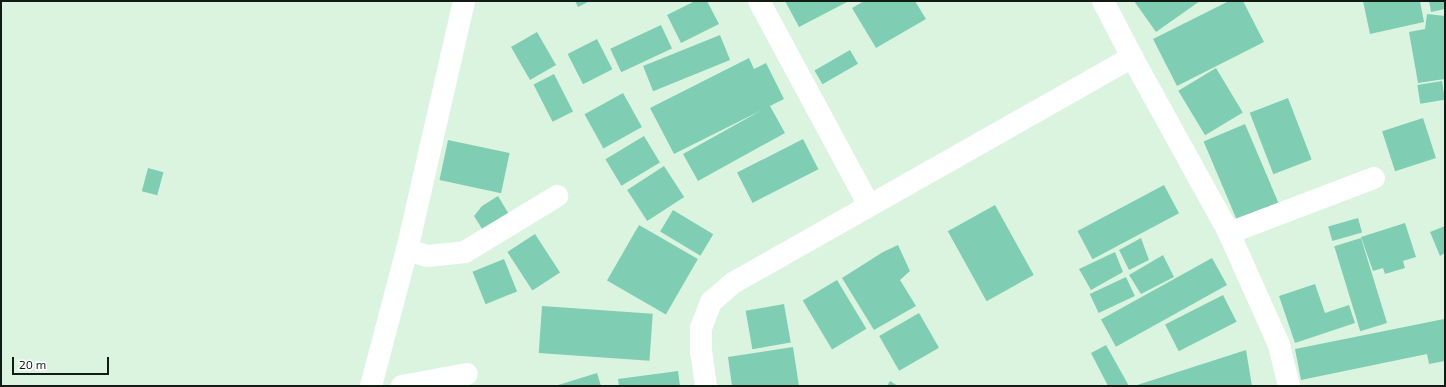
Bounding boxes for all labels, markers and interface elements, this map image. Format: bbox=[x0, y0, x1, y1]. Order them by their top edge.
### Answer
scale bar bbox=[14, 349, 111, 375]
text: 20 m bbox=[19, 357, 46, 371]

